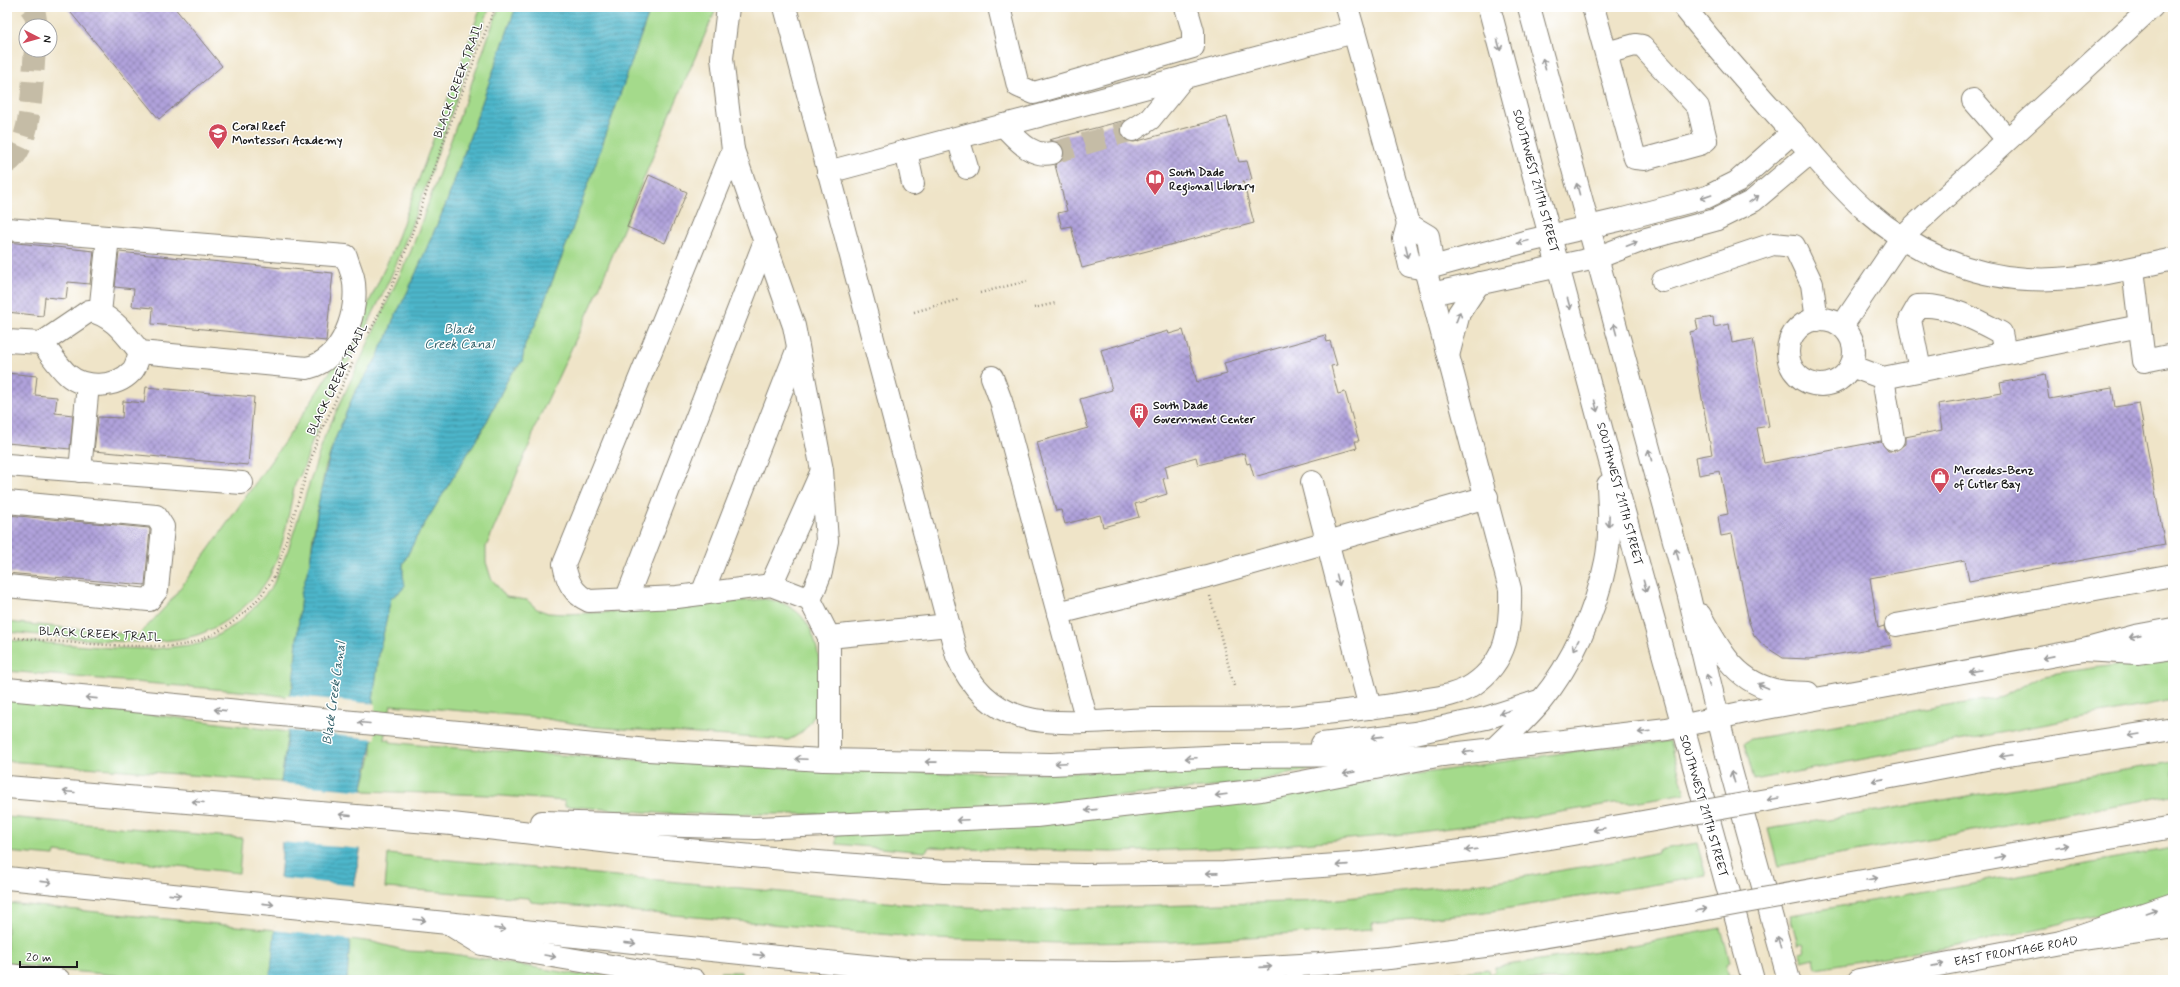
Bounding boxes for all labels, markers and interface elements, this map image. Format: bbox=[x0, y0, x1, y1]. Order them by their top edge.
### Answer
north arrow bbox=[18, 18, 58, 58]
street label: BLACK CREEK TRAIL bbox=[431, 20, 488, 140]
text: N bbox=[40, 35, 54, 43]
one-way arrow bbox=[1496, 38, 1503, 51]
one-way arrow bbox=[1540, 57, 1547, 70]
street label: SOUTHWEST 211TH STREET bbox=[1508, 108, 1562, 255]
place label: Coral Reef Montessori Academy bbox=[232, 119, 343, 149]
school or university icon: Coral Reef Montessori Academy bbox=[207, 122, 229, 150]
place label: South Dade Regional Library bbox=[1169, 165, 1255, 196]
library icon: South Dade Regional Library bbox=[1144, 168, 1166, 196]
one-way arrow bbox=[1573, 183, 1581, 196]
one-way arrow bbox=[1700, 193, 1712, 201]
one-way arrow bbox=[1748, 195, 1759, 203]
one-way arrow bbox=[1516, 239, 1529, 246]
one-way arrow bbox=[1626, 239, 1638, 247]
one-way arrow bbox=[1404, 245, 1411, 258]
one-way arrow bbox=[1566, 297, 1573, 310]
one-way arrow bbox=[1454, 312, 1462, 324]
street label: BLACK CREEK TRAIL bbox=[304, 320, 372, 438]
water label: Black Creek Canal bbox=[424, 321, 496, 353]
one-way arrow bbox=[1611, 323, 1619, 336]
place label: South Dade Government Center bbox=[1153, 398, 1255, 428]
one-way arrow bbox=[1592, 399, 1600, 412]
building icon: South Dade Government Center bbox=[1128, 401, 1150, 429]
street label: SOUTHWEST 211TH STREET bbox=[1592, 421, 1646, 568]
one-way arrow bbox=[1646, 448, 1653, 461]
place label: Mercedes-Benz of Cutler Bay bbox=[1954, 463, 2034, 493]
shop icon: Mercedes-Benz of Cutler Bay bbox=[1929, 466, 1951, 494]
one-way arrow bbox=[1605, 514, 1612, 527]
one-way arrow bbox=[1673, 548, 1680, 561]
one-way arrow bbox=[1334, 573, 1342, 586]
one-way arrow bbox=[1642, 579, 1649, 592]
street label: BLACK CREEK TRAIL bbox=[39, 624, 162, 646]
one-way arrow bbox=[2129, 633, 2142, 641]
one-way arrow bbox=[1572, 639, 1579, 651]
water label: Black Creek Canal bbox=[319, 640, 350, 746]
one-way arrow bbox=[2042, 654, 2055, 662]
one-way arrow bbox=[1968, 667, 1981, 675]
one-way arrow bbox=[1704, 674, 1711, 687]
one-way arrow bbox=[1757, 682, 1769, 689]
one-way arrow bbox=[85, 694, 98, 701]
one-way arrow bbox=[214, 706, 227, 714]
one-way arrow bbox=[1498, 709, 1511, 716]
one-way arrow bbox=[358, 719, 371, 727]
one-way arrow bbox=[1637, 728, 1650, 736]
one-way arrow bbox=[2128, 731, 2141, 739]
street label: SOUTHWEST 211TH STREET bbox=[1675, 733, 1731, 880]
one-way arrow bbox=[1371, 734, 1384, 741]
one-way arrow bbox=[1462, 748, 1475, 756]
one-way arrow bbox=[2000, 752, 2013, 760]
one-way arrow bbox=[1185, 754, 1198, 761]
one-way arrow bbox=[795, 755, 808, 762]
one-way arrow bbox=[925, 758, 938, 766]
one-way arrow bbox=[1055, 760, 1068, 767]
one-way arrow bbox=[1343, 770, 1356, 778]
one-way arrow bbox=[1728, 770, 1736, 783]
one-way arrow bbox=[1872, 776, 1885, 784]
one-way arrow bbox=[63, 788, 76, 795]
one-way arrow bbox=[1214, 791, 1227, 799]
one-way arrow bbox=[1767, 795, 1780, 803]
one-way arrow bbox=[192, 798, 205, 805]
one-way arrow bbox=[1085, 806, 1098, 813]
one-way arrow bbox=[339, 812, 352, 819]
one-way arrow bbox=[956, 817, 969, 824]
one-way arrow bbox=[1593, 825, 1606, 833]
one-way arrow bbox=[2055, 842, 2068, 850]
one-way arrow bbox=[1465, 846, 1478, 854]
one-way arrow bbox=[1994, 853, 2007, 861]
one-way arrow bbox=[1336, 861, 1349, 868]
one-way arrow bbox=[1206, 869, 1219, 877]
one-way arrow bbox=[1865, 875, 1878, 883]
one-way arrow bbox=[39, 878, 52, 885]
one-way arrow bbox=[168, 891, 181, 899]
one-way arrow bbox=[261, 901, 274, 908]
one-way arrow bbox=[1694, 906, 1707, 914]
one-way arrow bbox=[2145, 907, 2157, 915]
one-way arrow bbox=[413, 917, 426, 924]
one-way arrow bbox=[493, 925, 506, 933]
street label: EAST FRONTAGE ROAD bbox=[1953, 933, 2080, 971]
one-way arrow bbox=[1774, 936, 1782, 949]
one-way arrow bbox=[623, 939, 636, 946]
scale bar bbox=[20, 943, 77, 969]
text: 20 m bbox=[26, 950, 52, 966]
one-way arrow bbox=[543, 952, 556, 960]
one-way arrow bbox=[752, 952, 765, 959]
one-way arrow bbox=[1932, 961, 1945, 969]
one-way arrow bbox=[1259, 964, 1272, 971]

